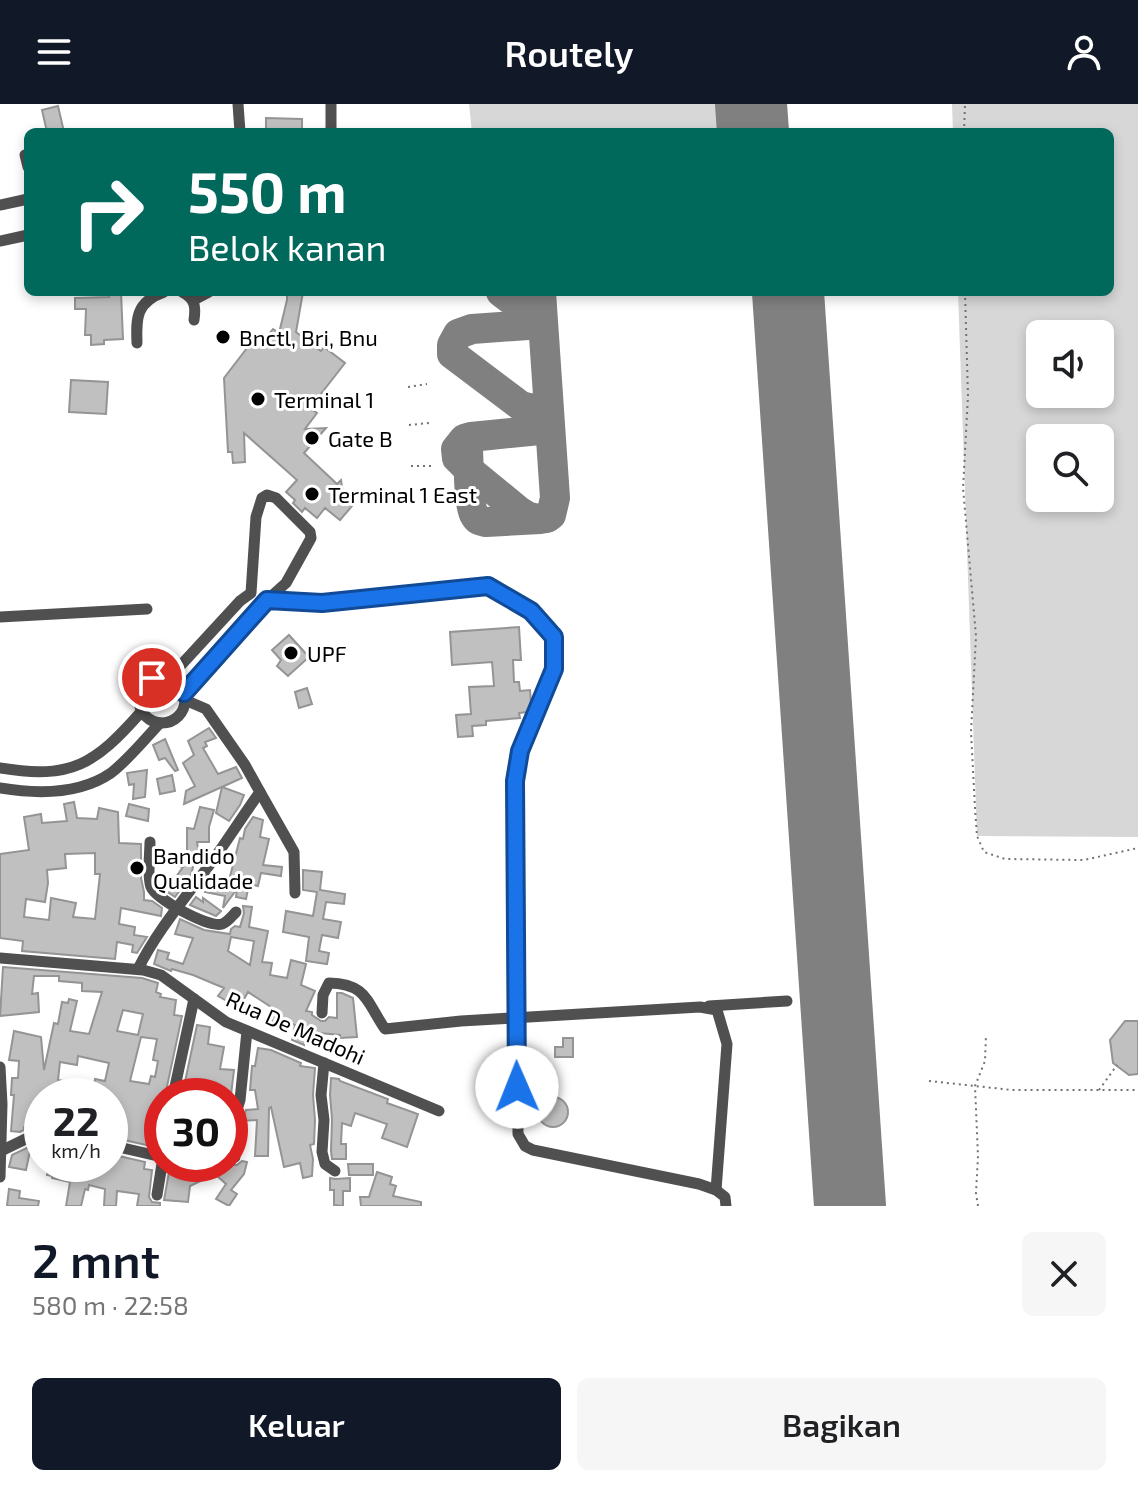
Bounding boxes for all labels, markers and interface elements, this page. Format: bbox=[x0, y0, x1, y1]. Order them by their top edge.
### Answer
icon: menu bbox=[32, 30, 76, 74]
icon: person bbox=[1062, 30, 1106, 74]
text: Routely bbox=[505, 31, 634, 74]
text: 550 m bbox=[188, 157, 347, 224]
icon: right bbox=[56, 160, 160, 264]
text: Belok kanan bbox=[188, 225, 386, 268]
map controls bbox=[1026, 320, 1114, 512]
button: sound bbox=[1026, 320, 1114, 408]
place label: Bnctl, Bri, Bnu bbox=[239, 324, 378, 350]
marker: Bnctl, Bri, Bnu bbox=[214, 328, 232, 346]
place label: Terminal 1 bbox=[274, 386, 374, 412]
marker: Terminal 1 bbox=[249, 390, 267, 408]
button: search bbox=[1026, 424, 1114, 512]
place label: Gate B bbox=[328, 425, 393, 451]
marker: Gate B bbox=[303, 429, 321, 447]
place label: Terminal 1 East bbox=[328, 481, 477, 507]
marker: Terminal 1 East bbox=[303, 485, 321, 503]
place label: UPF bbox=[307, 640, 347, 666]
pin bbox=[118, 644, 186, 712]
marker: UPF bbox=[282, 644, 300, 662]
icon: arrive bbox=[130, 656, 174, 700]
place label: Bandido Qualidade bbox=[153, 842, 253, 894]
marker: Bandido Qualidade bbox=[128, 859, 146, 877]
street label: Rua De Madohi bbox=[223, 985, 369, 1069]
position arrow bbox=[475, 1045, 559, 1129]
speed limit sign: 30 bbox=[144, 1078, 248, 1182]
text: 22 bbox=[53, 1096, 99, 1144]
text: km/h bbox=[51, 1138, 101, 1162]
text: 2 mnt bbox=[32, 1230, 160, 1288]
button: close bbox=[1022, 1232, 1106, 1316]
text: 580 m · 22:58 bbox=[32, 1289, 189, 1320]
button: Keluar bbox=[32, 1378, 561, 1470]
button: Bagikan bbox=[577, 1378, 1106, 1470]

